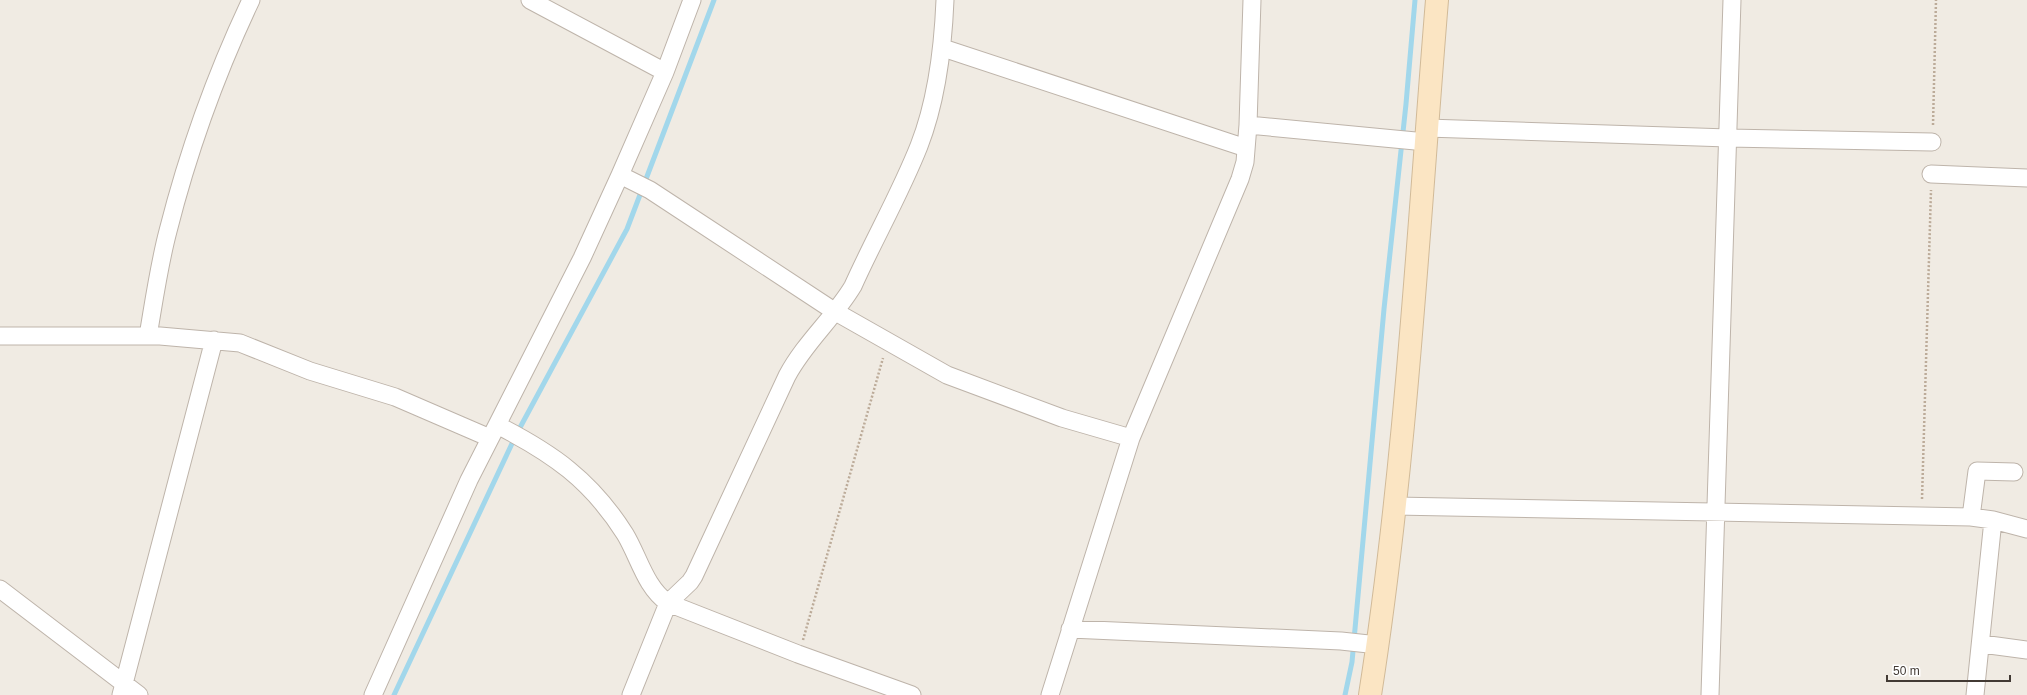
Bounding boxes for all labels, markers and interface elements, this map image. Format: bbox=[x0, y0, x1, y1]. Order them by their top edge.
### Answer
scale bar bbox=[1887, 657, 2010, 683]
text: 50 m bbox=[1893, 664, 1920, 678]

